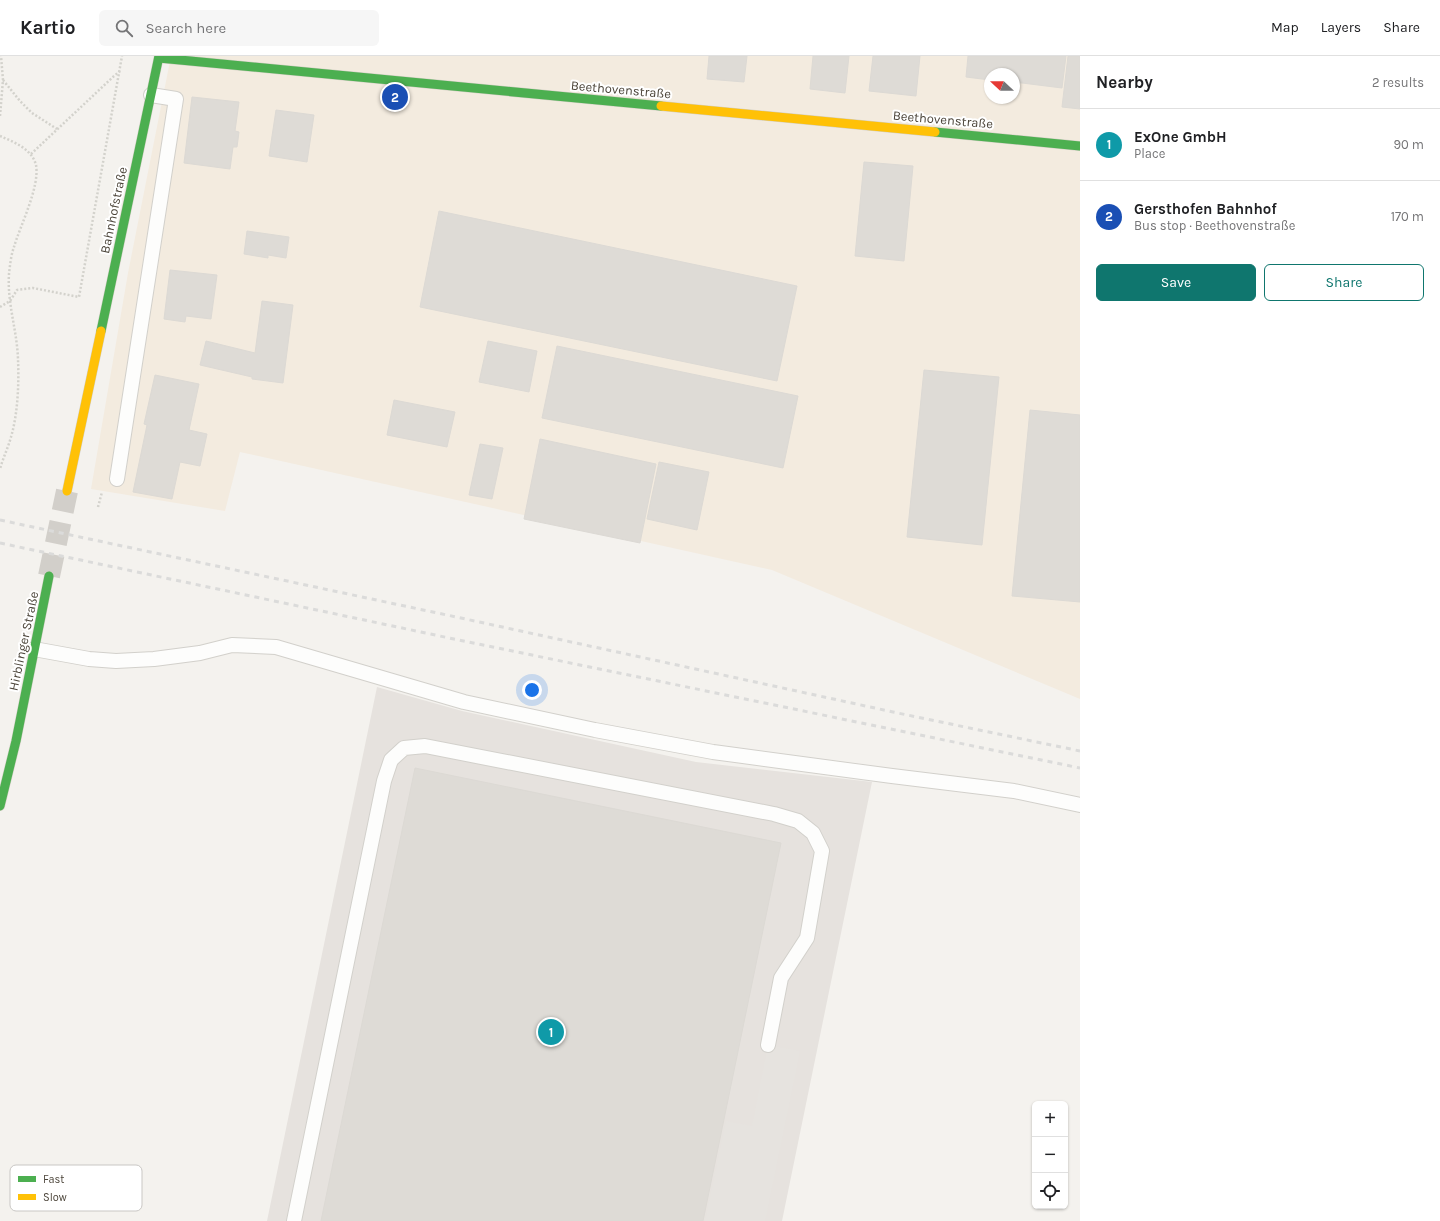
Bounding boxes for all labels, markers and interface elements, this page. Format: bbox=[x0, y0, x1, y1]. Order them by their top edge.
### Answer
search box bbox=[99, 10, 379, 46]
text: Kartio bbox=[20, 17, 75, 39]
icon: search bbox=[113, 17, 135, 39]
text: Search here bbox=[145, 19, 226, 37]
text: Map bbox=[1271, 19, 1299, 36]
text: Layers bbox=[1321, 19, 1361, 36]
text: Share bbox=[1383, 19, 1420, 36]
north arrow bbox=[984, 68, 1020, 104]
text: Nearby bbox=[1096, 72, 1153, 92]
text: 2 results bbox=[1372, 75, 1424, 90]
street label: Beethovenstraße bbox=[570, 78, 672, 101]
pin: 2 bbox=[382, 82, 408, 112]
street label: Beethovenstraße bbox=[892, 108, 994, 131]
text: ExOne GmbH bbox=[1134, 128, 1227, 146]
text: 1 bbox=[1107, 137, 1111, 152]
text: 90 m bbox=[1393, 137, 1424, 152]
text: Place bbox=[1134, 146, 1165, 161]
street label: Bahnhofstraße bbox=[97, 165, 130, 255]
text: Gersthofen Bahnhof bbox=[1134, 200, 1277, 218]
text: 2 bbox=[1105, 209, 1113, 224]
text: 170 m bbox=[1391, 209, 1424, 224]
text: Bus stop · Beethovenstraße bbox=[1134, 218, 1295, 233]
button: Save bbox=[1096, 264, 1256, 301]
button: Share bbox=[1264, 264, 1424, 301]
street label: Hirblinger Straße bbox=[6, 590, 41, 692]
your location bbox=[522, 680, 542, 700]
pin: 1 bbox=[538, 1017, 564, 1047]
map controls bbox=[1032, 1101, 1068, 1209]
button: + bbox=[1032, 1101, 1068, 1137]
button: − bbox=[1032, 1137, 1068, 1173]
legend bbox=[10, 1165, 142, 1211]
text: Fast bbox=[43, 1173, 64, 1186]
button: locate bbox=[1032, 1173, 1068, 1209]
text: Slow bbox=[43, 1191, 67, 1204]

